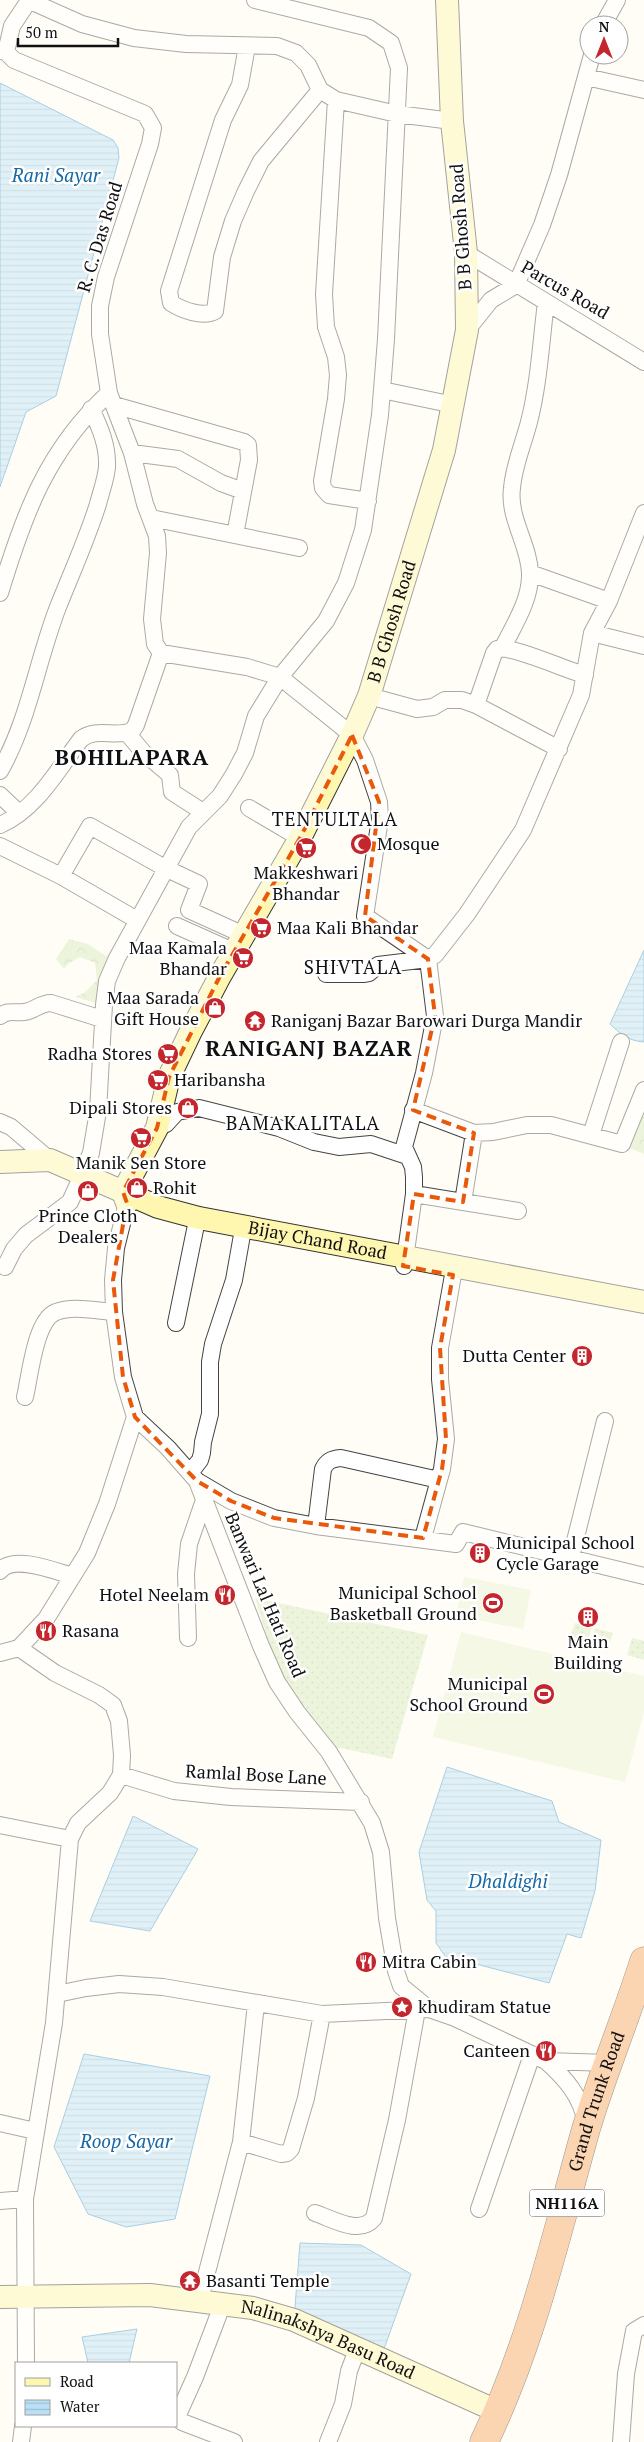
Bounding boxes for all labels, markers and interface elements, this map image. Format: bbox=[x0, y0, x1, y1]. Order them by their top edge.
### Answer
scale bar bbox=[18, 15, 118, 47]
north arrow bbox=[579, 15, 629, 65]
text: N bbox=[599, 17, 610, 36]
text: 50 m bbox=[25, 22, 58, 42]
water label: Rani Sayar bbox=[11, 162, 101, 187]
street label: B B Ghosh Road bbox=[444, 163, 476, 291]
street label: R. C. Das Road bbox=[71, 178, 127, 295]
street label: Parcus Road bbox=[517, 254, 614, 324]
street label: B B Ghosh Road bbox=[361, 557, 421, 685]
district label: BOHILAPARA bbox=[55, 742, 209, 771]
district label: TENTULTALA bbox=[272, 806, 398, 831]
place label: Mosque bbox=[377, 831, 440, 855]
mosque icon: Mosque bbox=[349, 832, 373, 856]
supermarket icon: Makkeshwari Bhandar bbox=[294, 836, 318, 860]
place label: Makkeshwari Bhandar bbox=[254, 860, 359, 905]
place label: Maa Kali Bhandar bbox=[277, 915, 419, 939]
supermarket icon: Maa Kali Bhandar bbox=[249, 916, 273, 940]
place label: Maa Kamala Bhandar bbox=[129, 935, 227, 980]
supermarket icon: Maa Kamala Bhandar bbox=[231, 946, 255, 970]
district label: SHIVTALA bbox=[304, 954, 402, 979]
place label: Maa Sarada Gift House bbox=[107, 985, 199, 1030]
shop icon: Maa Sarada Gift House bbox=[203, 996, 227, 1020]
place label: Raniganj Bazar Barowari Durga Mandir bbox=[271, 1008, 582, 1032]
temple icon: Raniganj Bazar Barowari Durga Mandir bbox=[243, 1009, 267, 1033]
district label: RANIGANJ BAZAR bbox=[205, 1033, 413, 1062]
place label: Radha Stores bbox=[47, 1041, 152, 1065]
supermarket icon: Radha Stores bbox=[156, 1042, 180, 1066]
place label: Haribansha bbox=[174, 1067, 266, 1091]
supermarket icon: Haribansha bbox=[146, 1068, 170, 1092]
place label: Dipali Stores bbox=[69, 1095, 172, 1119]
shop icon: Dipali Stores bbox=[176, 1096, 200, 1120]
district label: BAMAKALITALA bbox=[226, 1110, 380, 1135]
supermarket icon: Manik Sen Store bbox=[129, 1126, 153, 1150]
place label: Manik Sen Store bbox=[76, 1150, 206, 1174]
place label: Rohit bbox=[153, 1175, 197, 1199]
shop icon: Rohit bbox=[125, 1176, 149, 1200]
shop icon: Prince Cloth Dealers bbox=[76, 1179, 100, 1203]
place label: Prince Cloth Dealers bbox=[38, 1203, 138, 1248]
street label: Bijay Chand Road bbox=[246, 1215, 389, 1264]
place label: Dutta Center bbox=[463, 1343, 566, 1367]
building icon: Dutta Center bbox=[570, 1344, 594, 1368]
street label: Banwari Lal Hati Road bbox=[220, 1508, 312, 1681]
place label: Municipal School Cycle Garage bbox=[496, 1530, 635, 1575]
building icon: Municipal School Cycle Garage bbox=[468, 1541, 492, 1565]
place label: Municipal School Basketball Ground bbox=[330, 1580, 477, 1625]
place label: Hotel Neelam bbox=[99, 1582, 209, 1606]
restaurant icon: Hotel Neelam bbox=[213, 1583, 237, 1607]
sports icon: Municipal School Basketball Ground bbox=[481, 1591, 505, 1615]
building icon: Main Building bbox=[576, 1605, 600, 1629]
place label: Rasana bbox=[62, 1618, 119, 1642]
restaurant icon: Rasana bbox=[34, 1619, 58, 1643]
place label: Main Building bbox=[554, 1629, 622, 1674]
place label: Municipal School Ground bbox=[409, 1671, 528, 1716]
sports icon: Municipal School Ground bbox=[532, 1682, 556, 1706]
street label: Ramlal Bose Lane bbox=[185, 1758, 327, 1790]
water label: Dhaldighi bbox=[467, 1868, 548, 1893]
place label: Mitra Cabin bbox=[382, 1949, 477, 1973]
restaurant icon: Mitra Cabin bbox=[354, 1950, 378, 1974]
place label: khudiram Statue bbox=[418, 1994, 551, 2018]
place icon: khudiram Statue bbox=[390, 1995, 414, 2019]
street label: Grand Trunk Road bbox=[562, 2028, 630, 2174]
place label: Canteen bbox=[463, 2038, 530, 2062]
restaurant icon: Canteen bbox=[534, 2039, 558, 2063]
water label: Roop Sayar bbox=[79, 2128, 173, 2153]
road number: NH116A bbox=[530, 2190, 604, 2216]
place label: Basanti Temple bbox=[206, 2268, 329, 2292]
temple icon: Basanti Temple bbox=[178, 2269, 202, 2293]
street label: Nalinakshya Basu Road bbox=[240, 2294, 419, 2384]
legend bbox=[15, 2362, 178, 2427]
text: Road bbox=[60, 2371, 93, 2391]
text: Water bbox=[60, 2396, 100, 2416]

